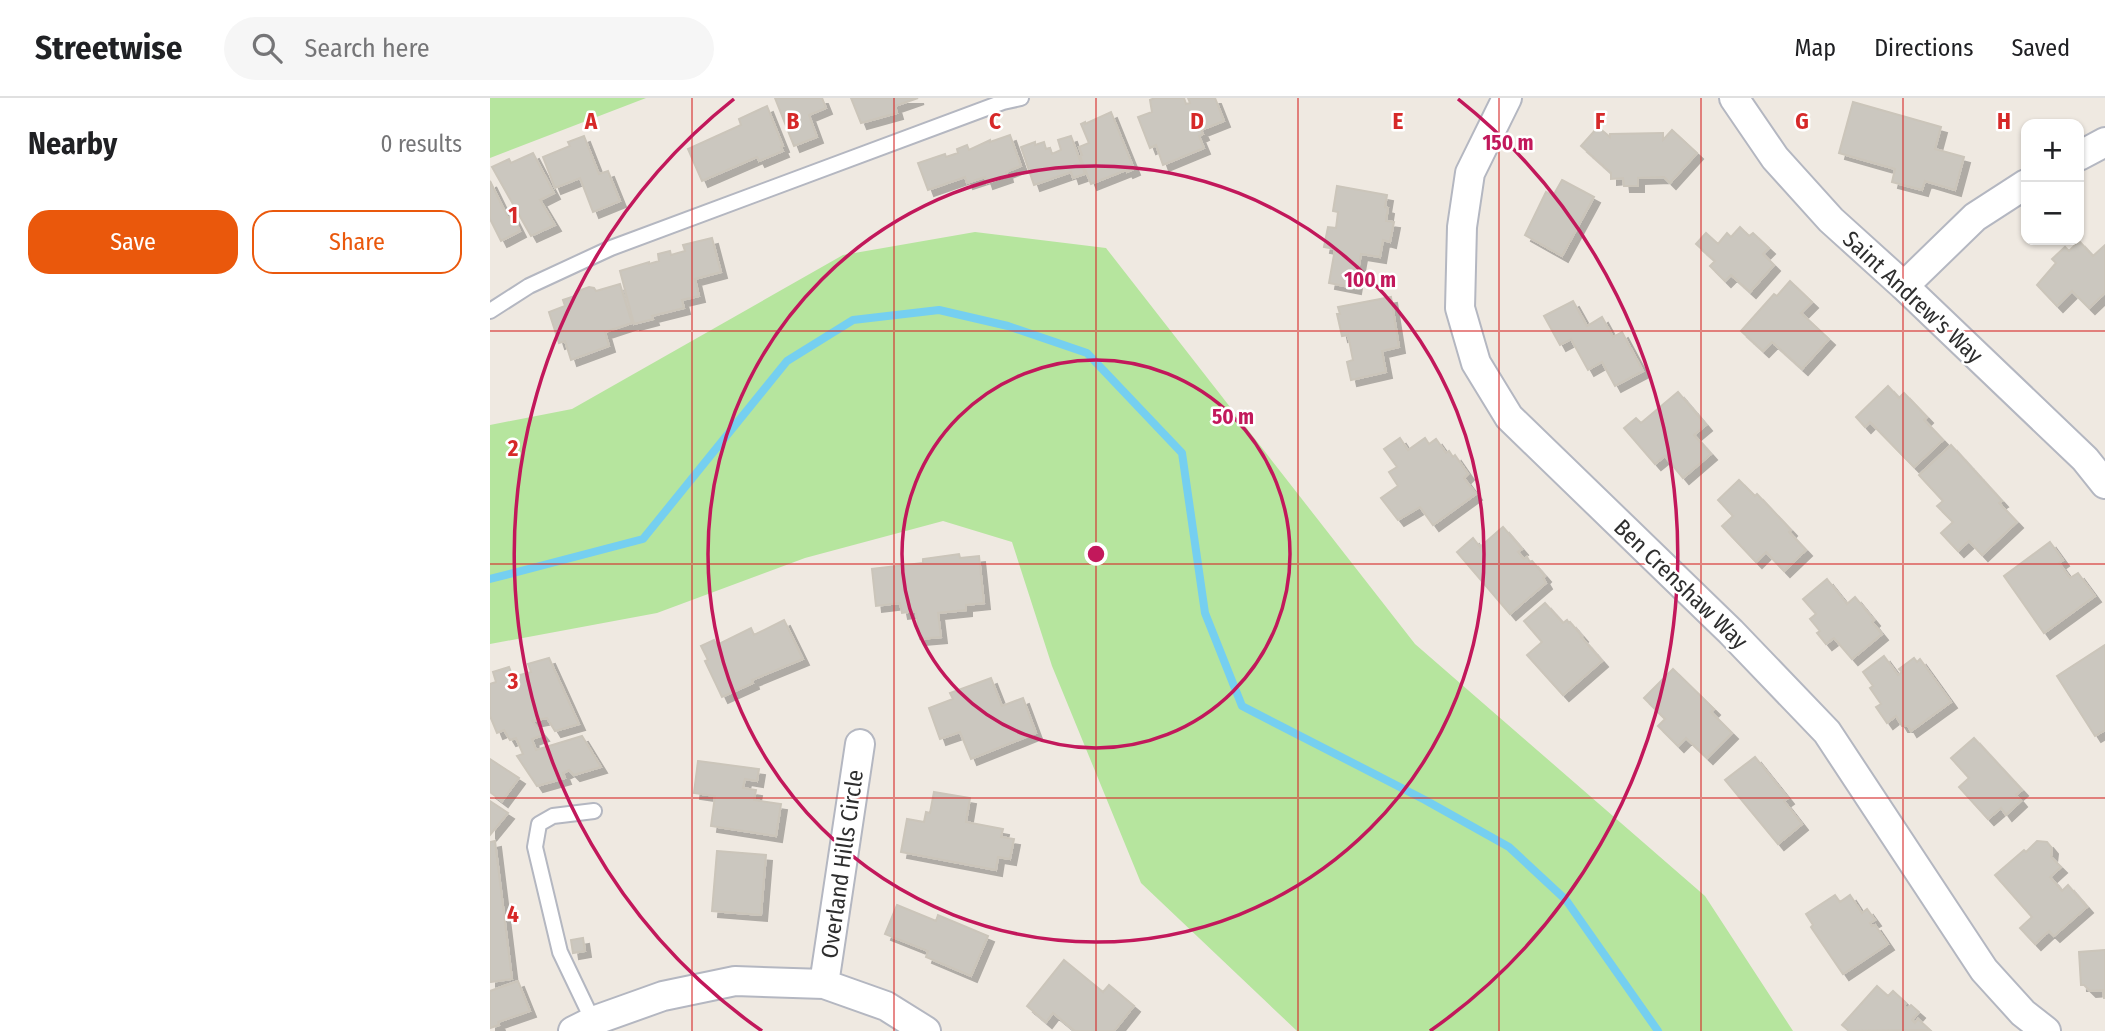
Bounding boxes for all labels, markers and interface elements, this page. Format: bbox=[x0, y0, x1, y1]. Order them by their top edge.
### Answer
search box bbox=[224, 17, 714, 80]
text: Streetwise bbox=[35, 28, 182, 68]
icon: search bbox=[248, 29, 286, 67]
text: Search here bbox=[304, 33, 430, 64]
text: Map bbox=[1795, 34, 1836, 62]
text: Directions bbox=[1874, 34, 1973, 62]
text: Saved bbox=[2011, 34, 2070, 62]
text: A bbox=[584, 107, 598, 135]
text: B bbox=[787, 107, 800, 135]
text: C bbox=[989, 107, 1001, 135]
text: D bbox=[1190, 107, 1204, 135]
text: E bbox=[1393, 107, 1404, 135]
text: F bbox=[1595, 107, 1605, 135]
text: G bbox=[1795, 107, 1809, 135]
text: H bbox=[1997, 107, 2011, 135]
map controls bbox=[2021, 119, 2084, 245]
button: + bbox=[2021, 119, 2084, 182]
text: Nearby bbox=[28, 126, 117, 162]
text: 0 results bbox=[381, 130, 462, 158]
text: 150 m bbox=[1482, 130, 1534, 156]
button: − bbox=[2021, 182, 2084, 245]
text: 1 bbox=[508, 201, 518, 229]
button: Save bbox=[28, 210, 238, 274]
button: Share bbox=[252, 210, 462, 274]
street label: Saint Andrew's Way bbox=[1837, 225, 1989, 370]
text: 100 m bbox=[1344, 267, 1396, 293]
text: 50 m bbox=[1212, 404, 1254, 430]
text: 2 bbox=[507, 434, 519, 462]
street label: Ben Crenshaw Way bbox=[1608, 513, 1754, 655]
centre of rings bbox=[1084, 542, 1108, 566]
text: 3 bbox=[507, 667, 519, 695]
street label: Overland Hills Circle bbox=[815, 768, 869, 960]
text: 4 bbox=[507, 900, 519, 928]

